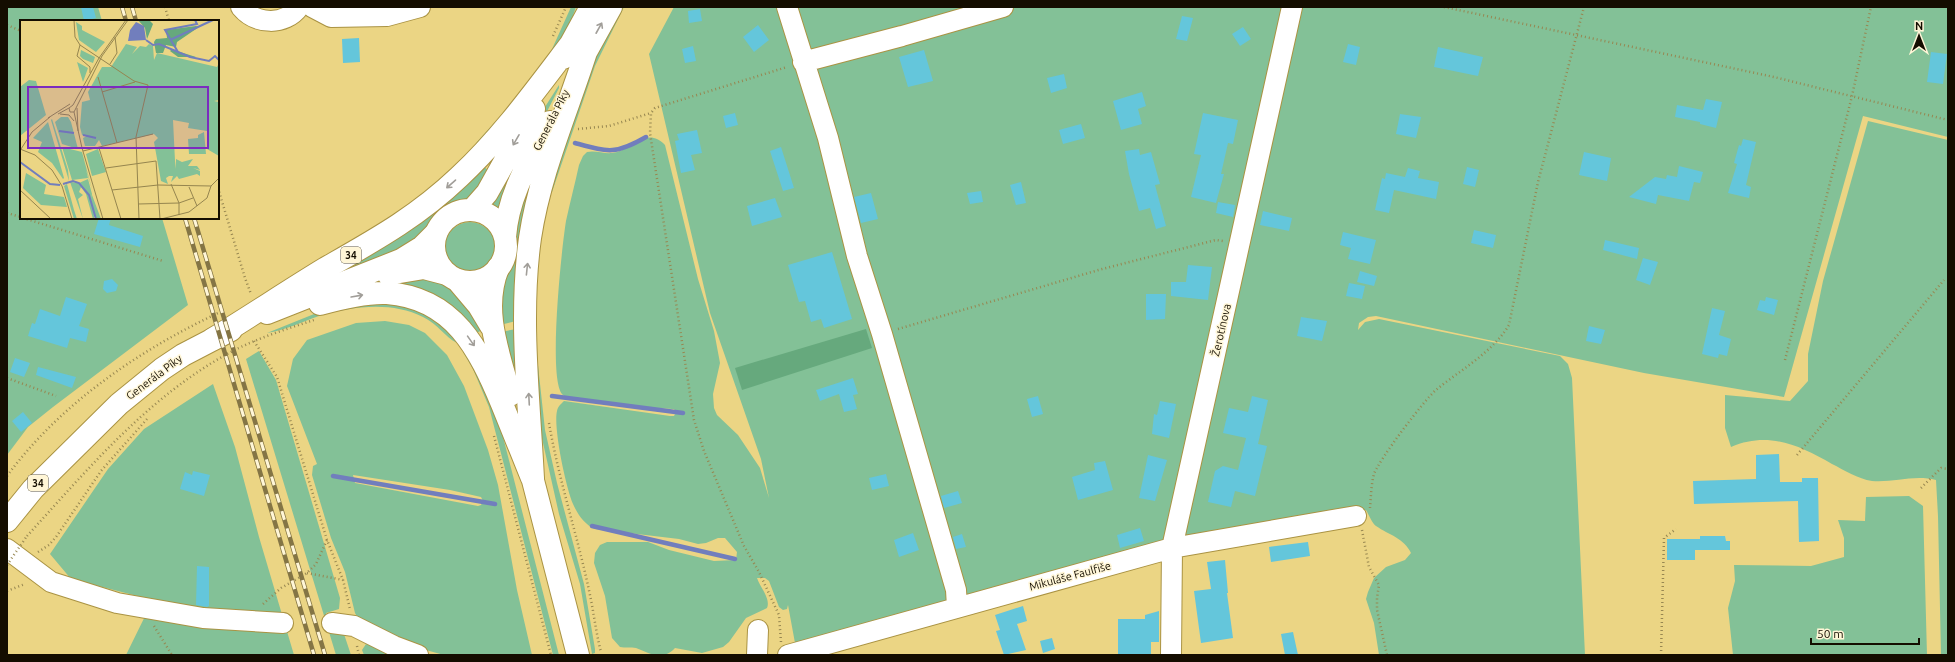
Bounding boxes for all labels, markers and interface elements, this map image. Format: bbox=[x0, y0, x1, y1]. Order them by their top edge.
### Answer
north arrow bbox=[1899, 16, 1939, 56]
inset map bbox=[20, 20, 219, 219]
text: N bbox=[1915, 20, 1923, 32]
one-way arrow bbox=[596, 22, 603, 34]
street label: Generála Píky bbox=[531, 87, 572, 152]
one-way arrow bbox=[512, 134, 520, 146]
one-way arrow bbox=[445, 180, 456, 189]
road number: 34 bbox=[341, 247, 361, 263]
one-way arrow bbox=[524, 263, 531, 276]
one-way arrow bbox=[350, 292, 363, 300]
street label: Žerotínova bbox=[1208, 302, 1233, 357]
one-way arrow bbox=[467, 336, 475, 347]
street label: Generála Píky bbox=[124, 352, 185, 402]
one-way arrow bbox=[525, 393, 533, 406]
road number: 34 bbox=[28, 475, 48, 491]
street label: Mikuláše Faulfiše bbox=[1028, 559, 1112, 593]
scale bar bbox=[1811, 620, 1919, 646]
text: 50 m bbox=[1817, 627, 1844, 640]

